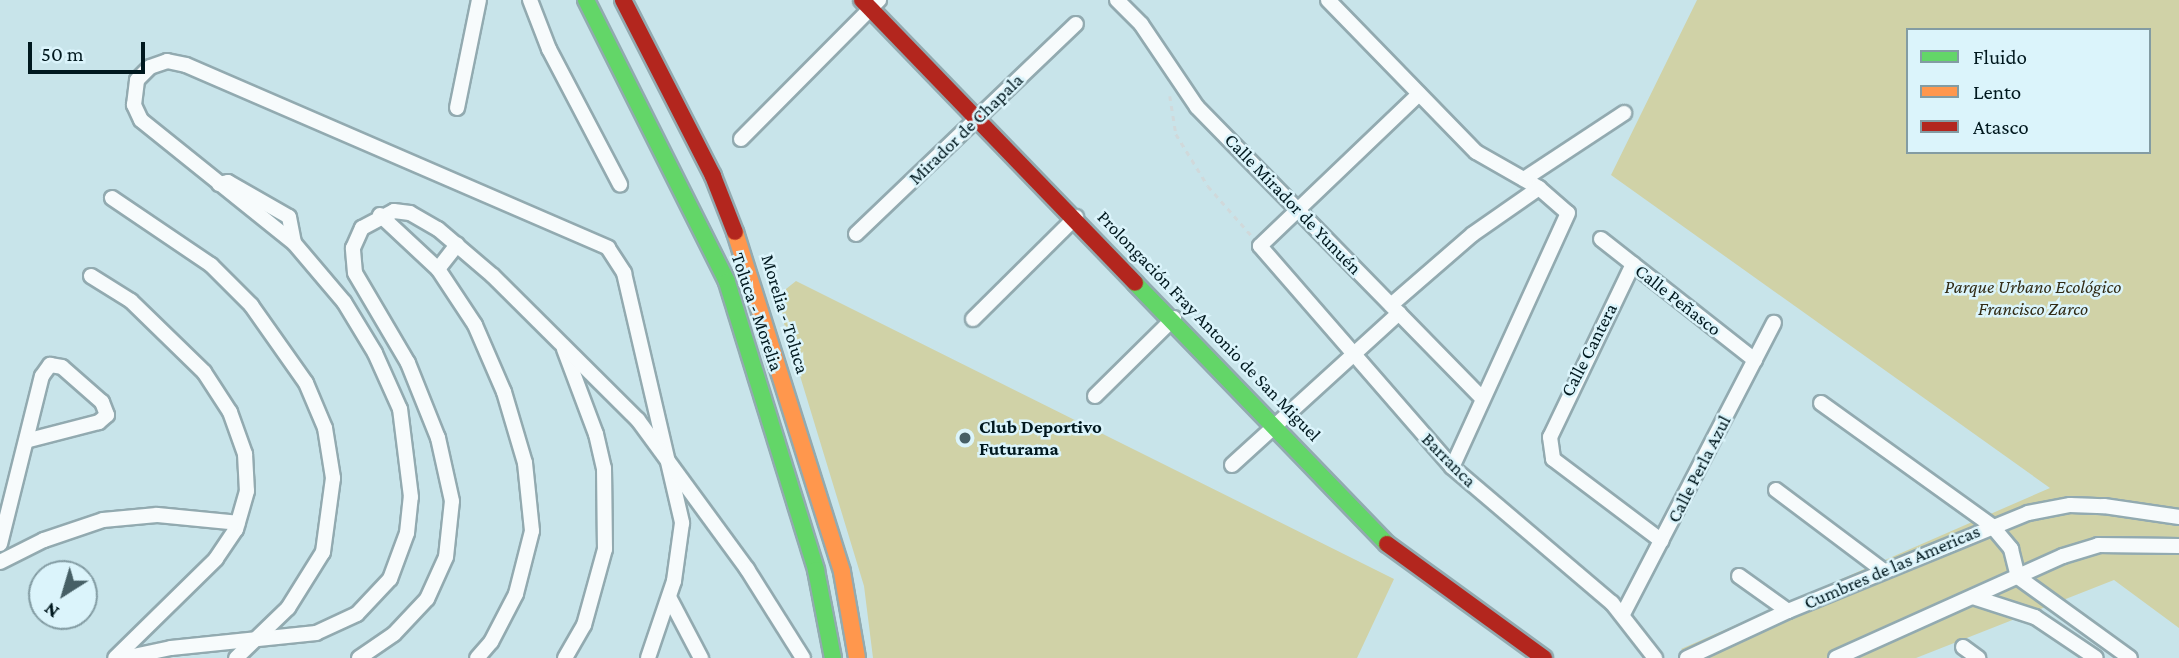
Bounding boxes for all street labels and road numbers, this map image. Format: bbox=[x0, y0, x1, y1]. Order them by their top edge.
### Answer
street label: Mirador de Chapala bbox=[904, 69, 1028, 189]
street label: Calle Mirador de Yunuén bbox=[1220, 129, 1366, 279]
street label: Prolongación Fray Antonio de San Miguel bbox=[1092, 206, 1326, 446]
street label: Toluca - Morelia bbox=[726, 250, 788, 374]
street label: Morelia - Toluca bbox=[756, 252, 814, 376]
street label: Calle Peñasco bbox=[1630, 259, 1726, 341]
street label: Calle Cantera bbox=[1556, 300, 1622, 400]
street label: Calle Perla Azul bbox=[1662, 412, 1736, 526]
street label: Barranca bbox=[1417, 428, 1481, 492]
street label: Cumbres de las Americas bbox=[1801, 520, 1983, 614]

